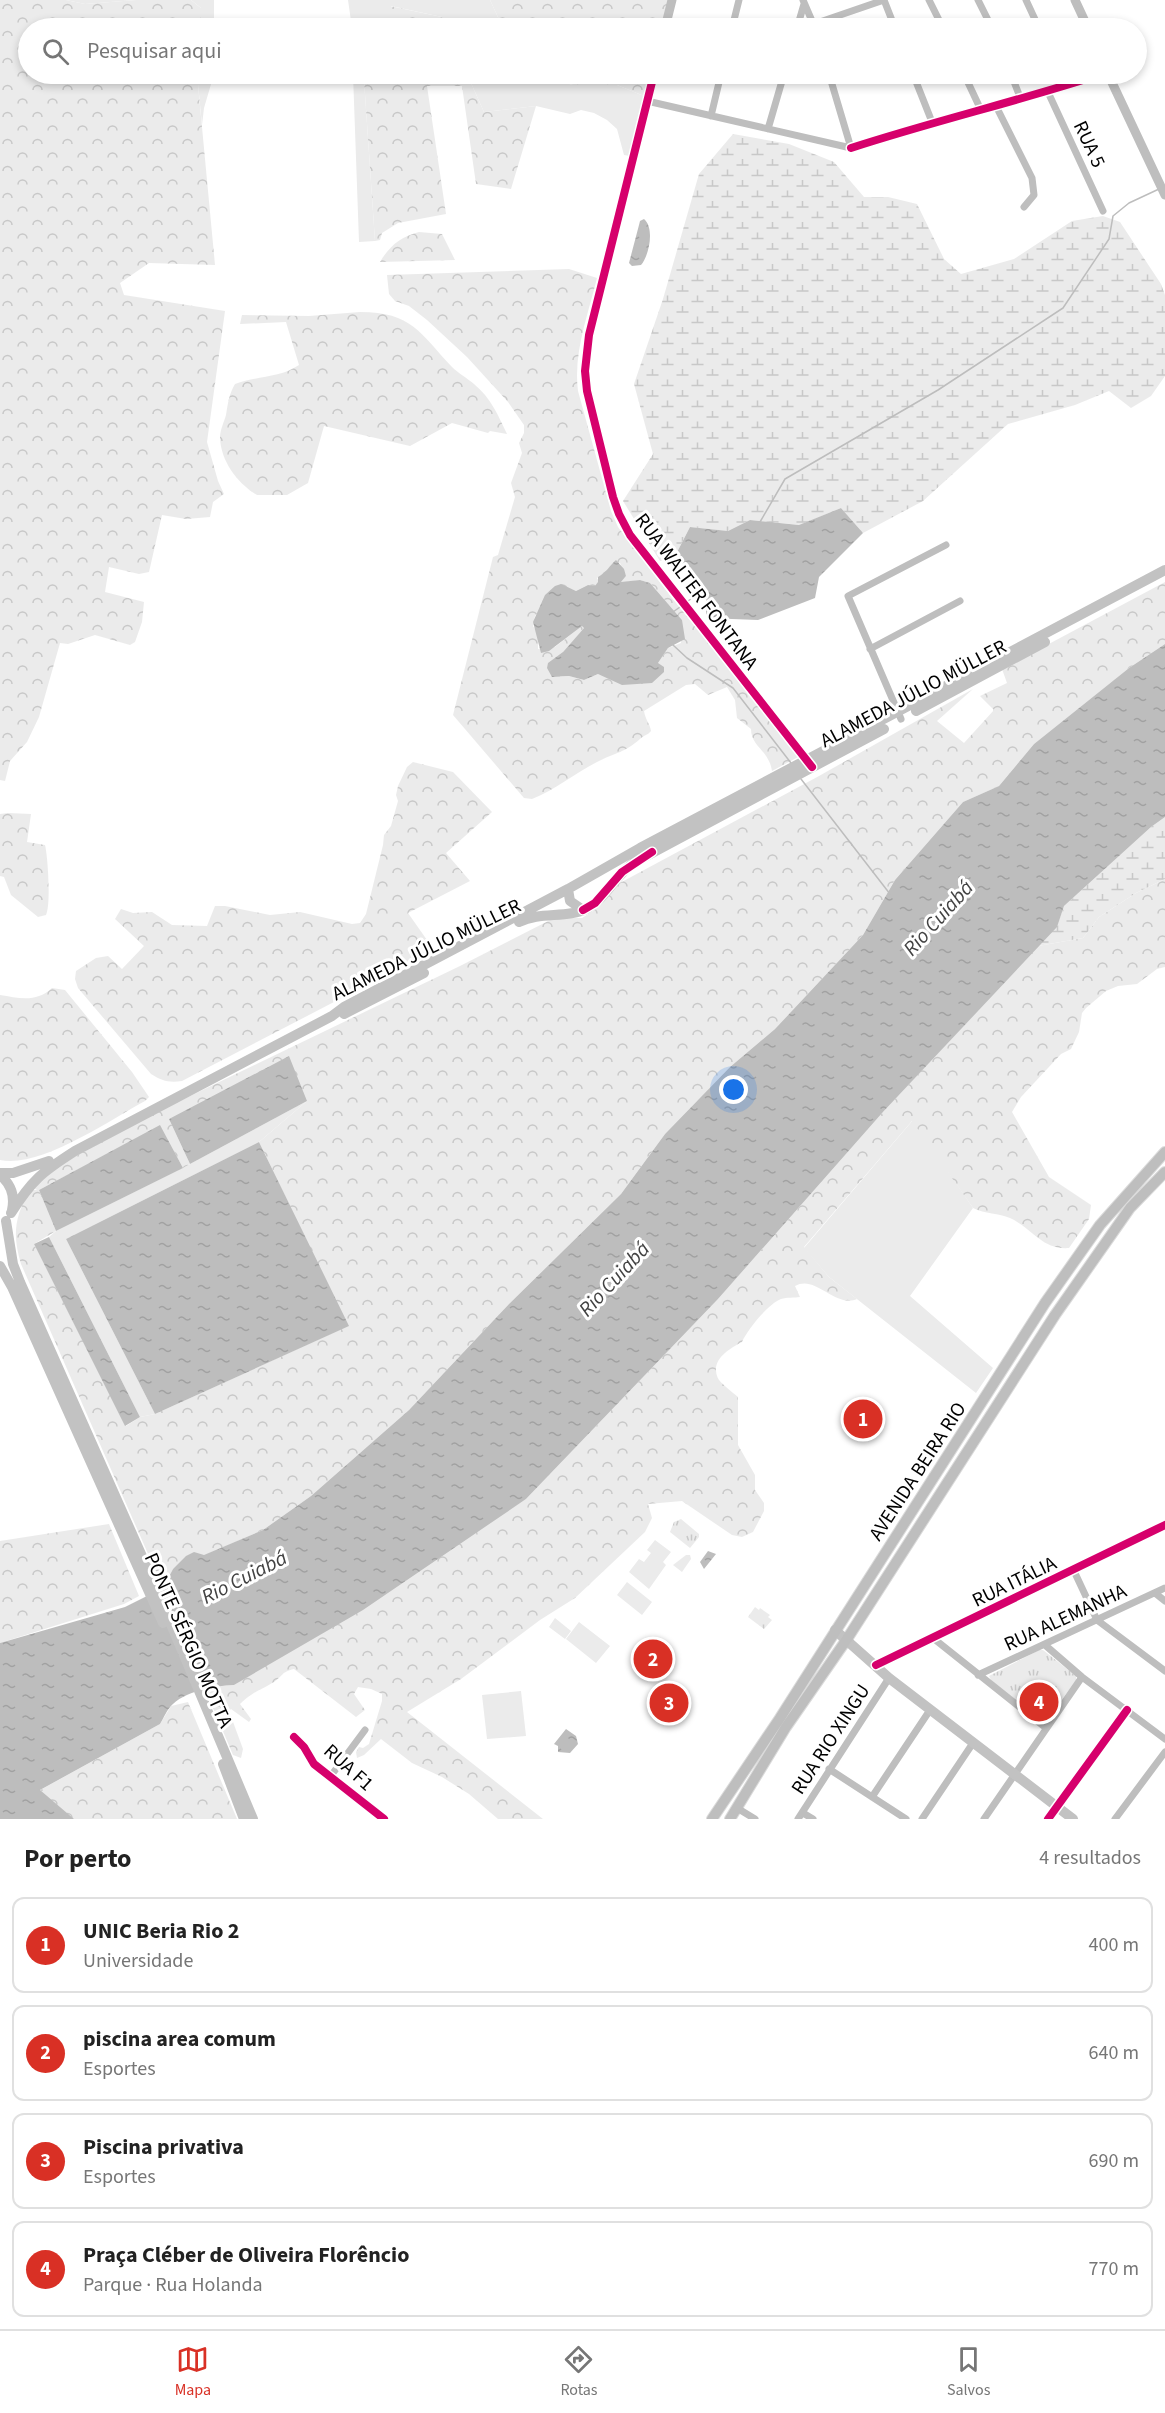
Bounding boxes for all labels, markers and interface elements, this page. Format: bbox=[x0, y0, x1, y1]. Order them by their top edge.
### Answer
search box bbox=[18, 18, 1147, 84]
icon: search bbox=[39, 35, 72, 68]
text: Pesquisar aqui bbox=[87, 35, 222, 67]
street label: RUA 5 bbox=[1066, 116, 1112, 172]
street label: RUA WALTER FONTANA bbox=[628, 507, 765, 676]
street label: ALAMEDA JÚLIO MÜLLER bbox=[815, 633, 1011, 755]
water label: Rio Cuiabá bbox=[896, 874, 980, 962]
street label: ALAMEDA JÚLIO MÜLLER bbox=[327, 892, 526, 1008]
your location bbox=[719, 1075, 748, 1104]
water label: Rio Cuiabá bbox=[571, 1235, 657, 1323]
pin: 1 bbox=[844, 1396, 882, 1442]
street label: AVENIDA BEIRA RIO bbox=[862, 1397, 973, 1546]
water label: Rio Cuiabá bbox=[196, 1543, 292, 1611]
street label: PONTE SÉRGIO MOTTA bbox=[137, 1548, 239, 1733]
street label: RUA ITÁLIA bbox=[968, 1549, 1061, 1614]
street label: RUA ALEMANHA bbox=[1000, 1577, 1131, 1659]
pin: 2 bbox=[634, 1636, 672, 1682]
street label: RUA RIO XINGU bbox=[785, 1679, 877, 1800]
pin: 3 bbox=[650, 1680, 688, 1726]
pin: 4 bbox=[1020, 1680, 1058, 1724]
street label: RUA F1 bbox=[317, 1738, 379, 1798]
text: Por perto bbox=[24, 1840, 132, 1877]
text: 4 resultados bbox=[1039, 1844, 1141, 1872]
text: UNIC Beria Rio 2 bbox=[83, 1915, 239, 1947]
text: 1 bbox=[40, 1931, 51, 1959]
text: 400 m bbox=[1089, 1931, 1139, 1959]
text: Universidade bbox=[83, 1947, 193, 1975]
text: piscina area comum bbox=[83, 2023, 276, 2055]
text: 2 bbox=[40, 2039, 51, 2067]
text: 640 m bbox=[1089, 2039, 1139, 2067]
text: Esportes bbox=[83, 2055, 156, 2083]
text: Piscina privativa bbox=[83, 2131, 244, 2163]
text: 3 bbox=[40, 2147, 51, 2175]
text: 690 m bbox=[1089, 2147, 1139, 2175]
text: Esportes bbox=[83, 2163, 156, 2191]
text: Praça Cléber de Oliveira Florêncio bbox=[83, 2239, 409, 2271]
text: 4 bbox=[40, 2255, 51, 2283]
text: 770 m bbox=[1089, 2255, 1139, 2283]
text: Parque · Rua Holanda bbox=[83, 2271, 263, 2299]
tab: Mapa bbox=[175, 2343, 211, 2401]
tab: Rotas bbox=[560, 2343, 598, 2401]
tab: Salvos bbox=[947, 2343, 990, 2401]

